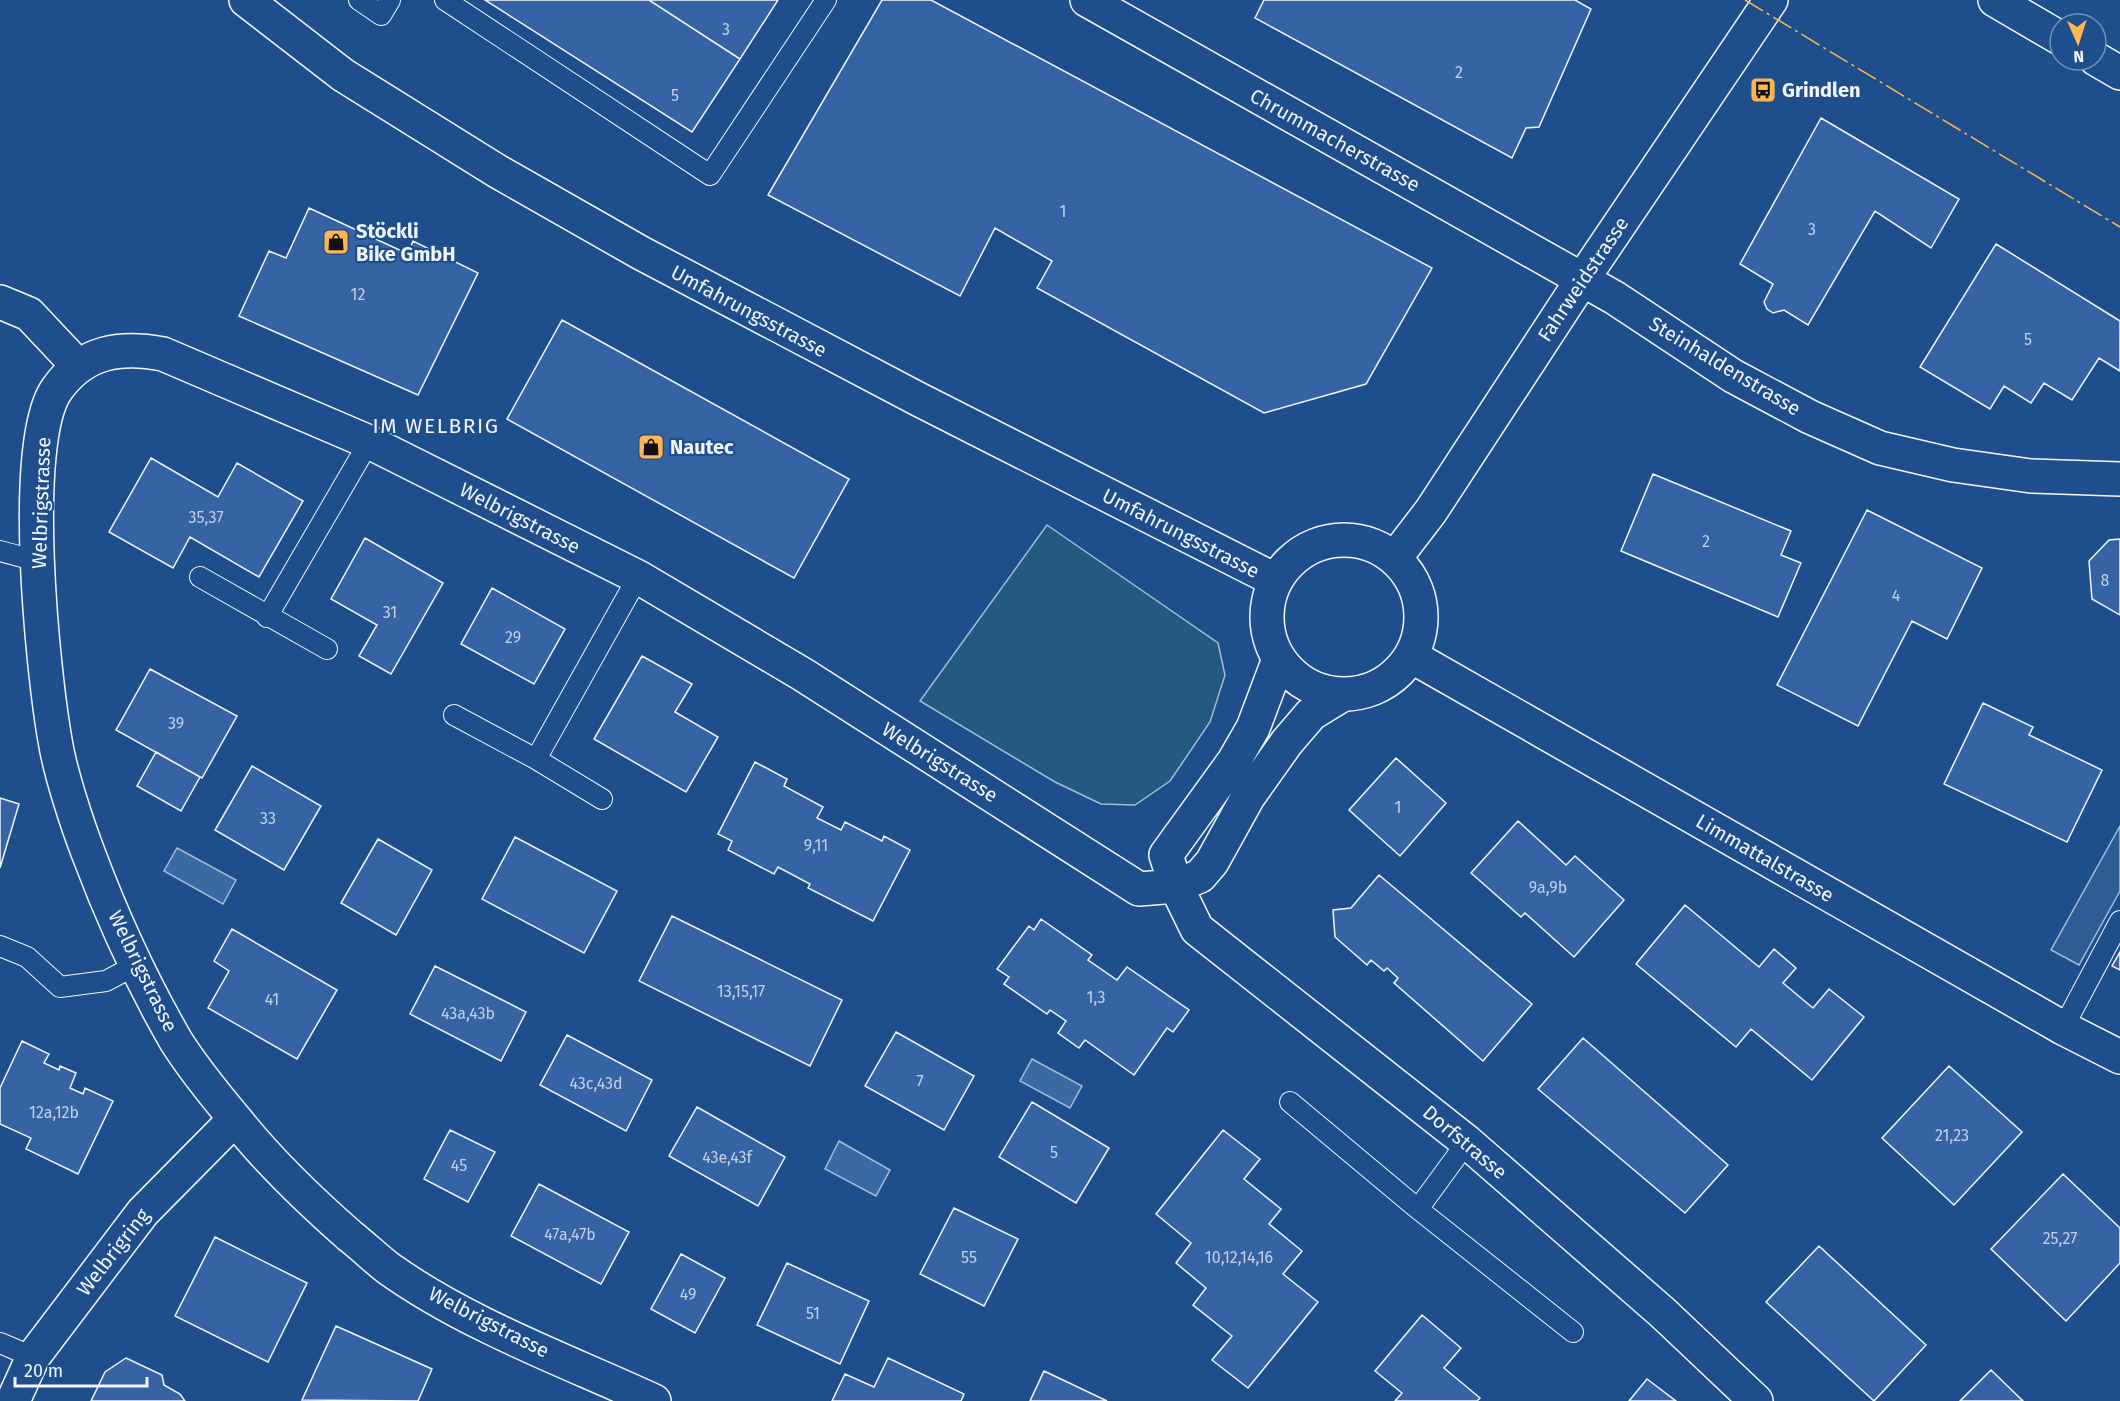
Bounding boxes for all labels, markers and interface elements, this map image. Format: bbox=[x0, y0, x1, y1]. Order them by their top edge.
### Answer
north arrow bbox=[2048, 12, 2108, 72]
house number: 3 bbox=[722, 20, 730, 39]
text: N bbox=[2073, 47, 2085, 66]
house number: 2 bbox=[1455, 63, 1463, 82]
bus stop icon: Grindlen bbox=[1748, 75, 1778, 105]
place label: Grindlen bbox=[1782, 78, 1861, 102]
street label: Chrummacherstrasse bbox=[1246, 83, 1424, 197]
house number: 5 bbox=[671, 86, 679, 105]
house number: 1 bbox=[1060, 202, 1066, 221]
street label: Fahrweidstrasse bbox=[1532, 212, 1634, 346]
place label: Stöckli Bike GmbH bbox=[356, 219, 456, 266]
house number: 3 bbox=[1808, 220, 1816, 239]
shop icon: Stöckli Bike GmbH bbox=[321, 227, 351, 257]
street label: Umfahrungsstrasse bbox=[667, 260, 831, 362]
house number: 12 bbox=[351, 285, 365, 304]
street label: Steinhaldenstrasse bbox=[1645, 311, 1805, 421]
house number: 5 bbox=[2024, 330, 2032, 349]
district label: IM WELBRIG bbox=[372, 413, 500, 439]
shop icon: Nautec bbox=[636, 432, 666, 462]
place label: Nautec bbox=[670, 435, 734, 459]
street label: Welbrigstrasse bbox=[27, 437, 55, 569]
street label: Welbrigstrasse bbox=[456, 477, 584, 559]
street label: Umfahrungsstrasse bbox=[1098, 483, 1264, 583]
house number: 35,37 bbox=[189, 508, 224, 527]
house number: 2 bbox=[1702, 532, 1710, 551]
house number: 8 bbox=[2101, 571, 2110, 590]
house number: 4 bbox=[1892, 586, 1901, 605]
house number: 31 bbox=[383, 603, 397, 622]
house number: 29 bbox=[505, 628, 521, 647]
house number: 39 bbox=[168, 714, 184, 733]
street label: Welbrigstrasse bbox=[878, 717, 1002, 807]
house number: 1 bbox=[1395, 798, 1401, 817]
house number: 33 bbox=[260, 809, 276, 828]
street label: Limmattalstrasse bbox=[1692, 809, 1838, 907]
house number: 9,11 bbox=[804, 836, 828, 855]
house number: 9a,9b bbox=[1529, 878, 1567, 897]
street label: Welbrigstrasse bbox=[103, 906, 183, 1036]
house number: 13,15,17 bbox=[717, 982, 765, 1001]
house number: 1,3 bbox=[1087, 988, 1105, 1007]
house number: 41 bbox=[265, 990, 279, 1009]
house number: 43a,43b bbox=[441, 1004, 495, 1023]
house number: 7 bbox=[916, 1072, 924, 1091]
house number: 43c,43d bbox=[569, 1074, 623, 1093]
street label: Dorfstrasse bbox=[1418, 1100, 1512, 1184]
house number: 12a,12b bbox=[29, 1103, 79, 1122]
house number: 21,23 bbox=[1935, 1126, 1969, 1145]
house number: 5 bbox=[1050, 1143, 1058, 1162]
house number: 43e,43f bbox=[702, 1148, 753, 1167]
house number: 45 bbox=[451, 1156, 467, 1175]
street label: Welbrigring bbox=[71, 1203, 155, 1300]
house number: 47a,47b bbox=[544, 1225, 596, 1244]
house number: 25,27 bbox=[2043, 1229, 2077, 1248]
house number: 55 bbox=[961, 1248, 977, 1267]
house number: 10,12,14,16 bbox=[1205, 1248, 1273, 1267]
street label: Welbrigstrasse bbox=[425, 1281, 553, 1363]
house number: 49 bbox=[680, 1285, 696, 1304]
house number: 51 bbox=[806, 1304, 820, 1323]
scale bar bbox=[15, 1350, 147, 1388]
text: 20 m bbox=[24, 1360, 63, 1382]

